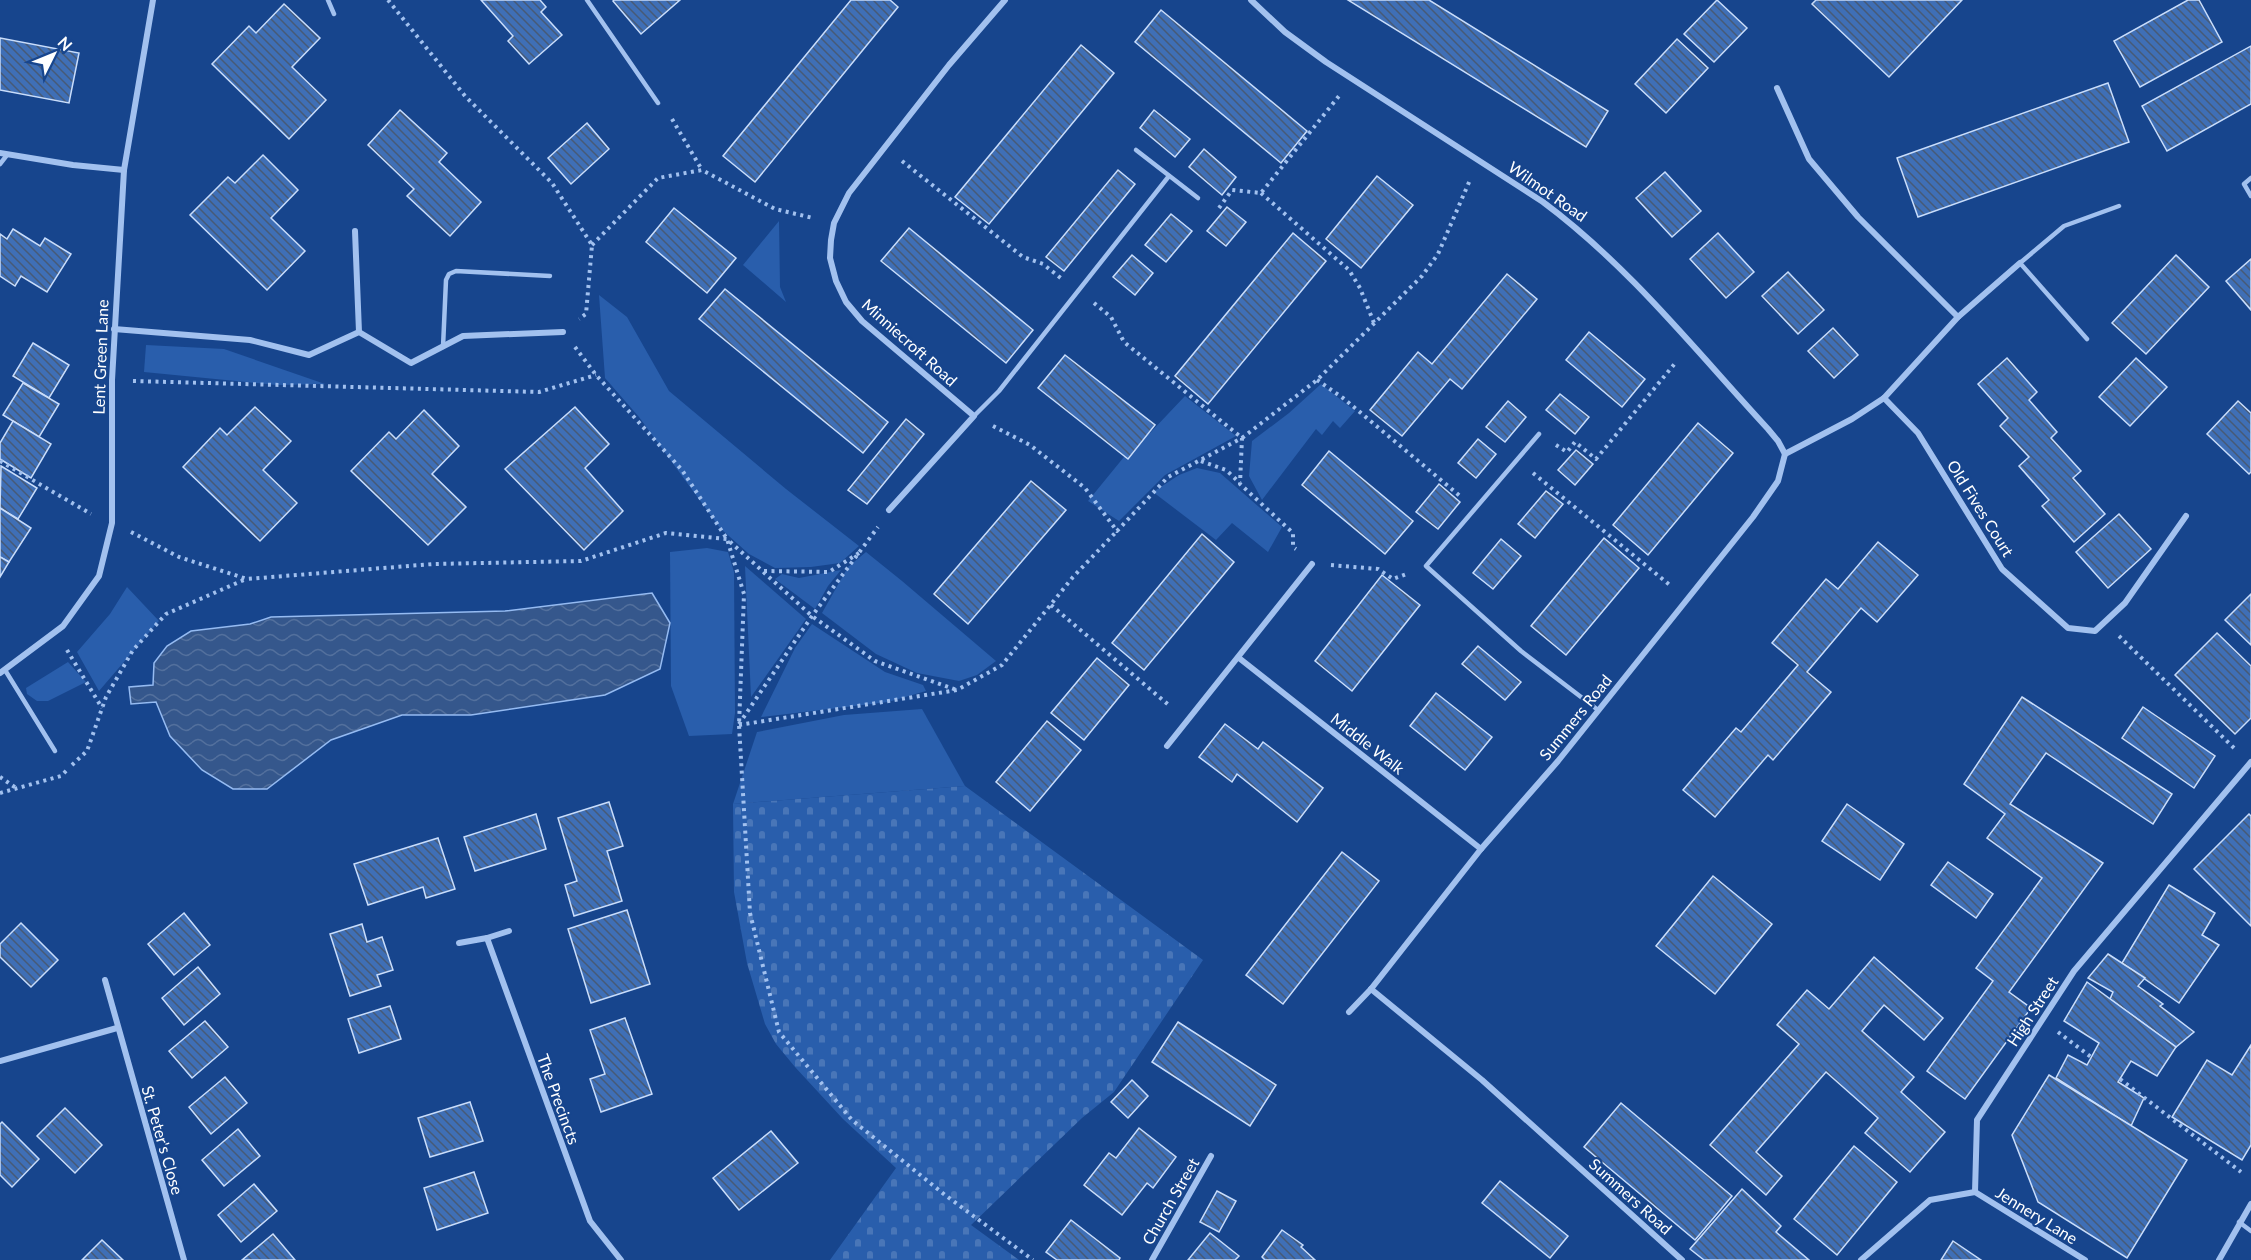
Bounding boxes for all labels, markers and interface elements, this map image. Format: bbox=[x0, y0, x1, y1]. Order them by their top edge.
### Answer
north arrow bbox=[24, 24, 84, 84]
text: N bbox=[54, 32, 76, 54]
street label: Wilmot Road bbox=[1505, 157, 1591, 225]
street label: Minniecroft Road bbox=[859, 294, 961, 390]
street label: Lent Green Lane bbox=[88, 299, 112, 415]
street label: Old Fives Court bbox=[1944, 456, 2018, 560]
street label: Summers Road bbox=[1535, 670, 1615, 764]
street label: Middle Walk bbox=[1327, 708, 1409, 778]
street label: High Street bbox=[2002, 972, 2062, 1049]
street label: The Precincts bbox=[534, 1051, 584, 1147]
street label: St. Peter's Close bbox=[138, 1083, 188, 1197]
street label: Church Street bbox=[1138, 1154, 1203, 1248]
street label: Summers Road bbox=[1586, 1154, 1676, 1238]
street label: Jennery Lane bbox=[1993, 1182, 2081, 1248]

